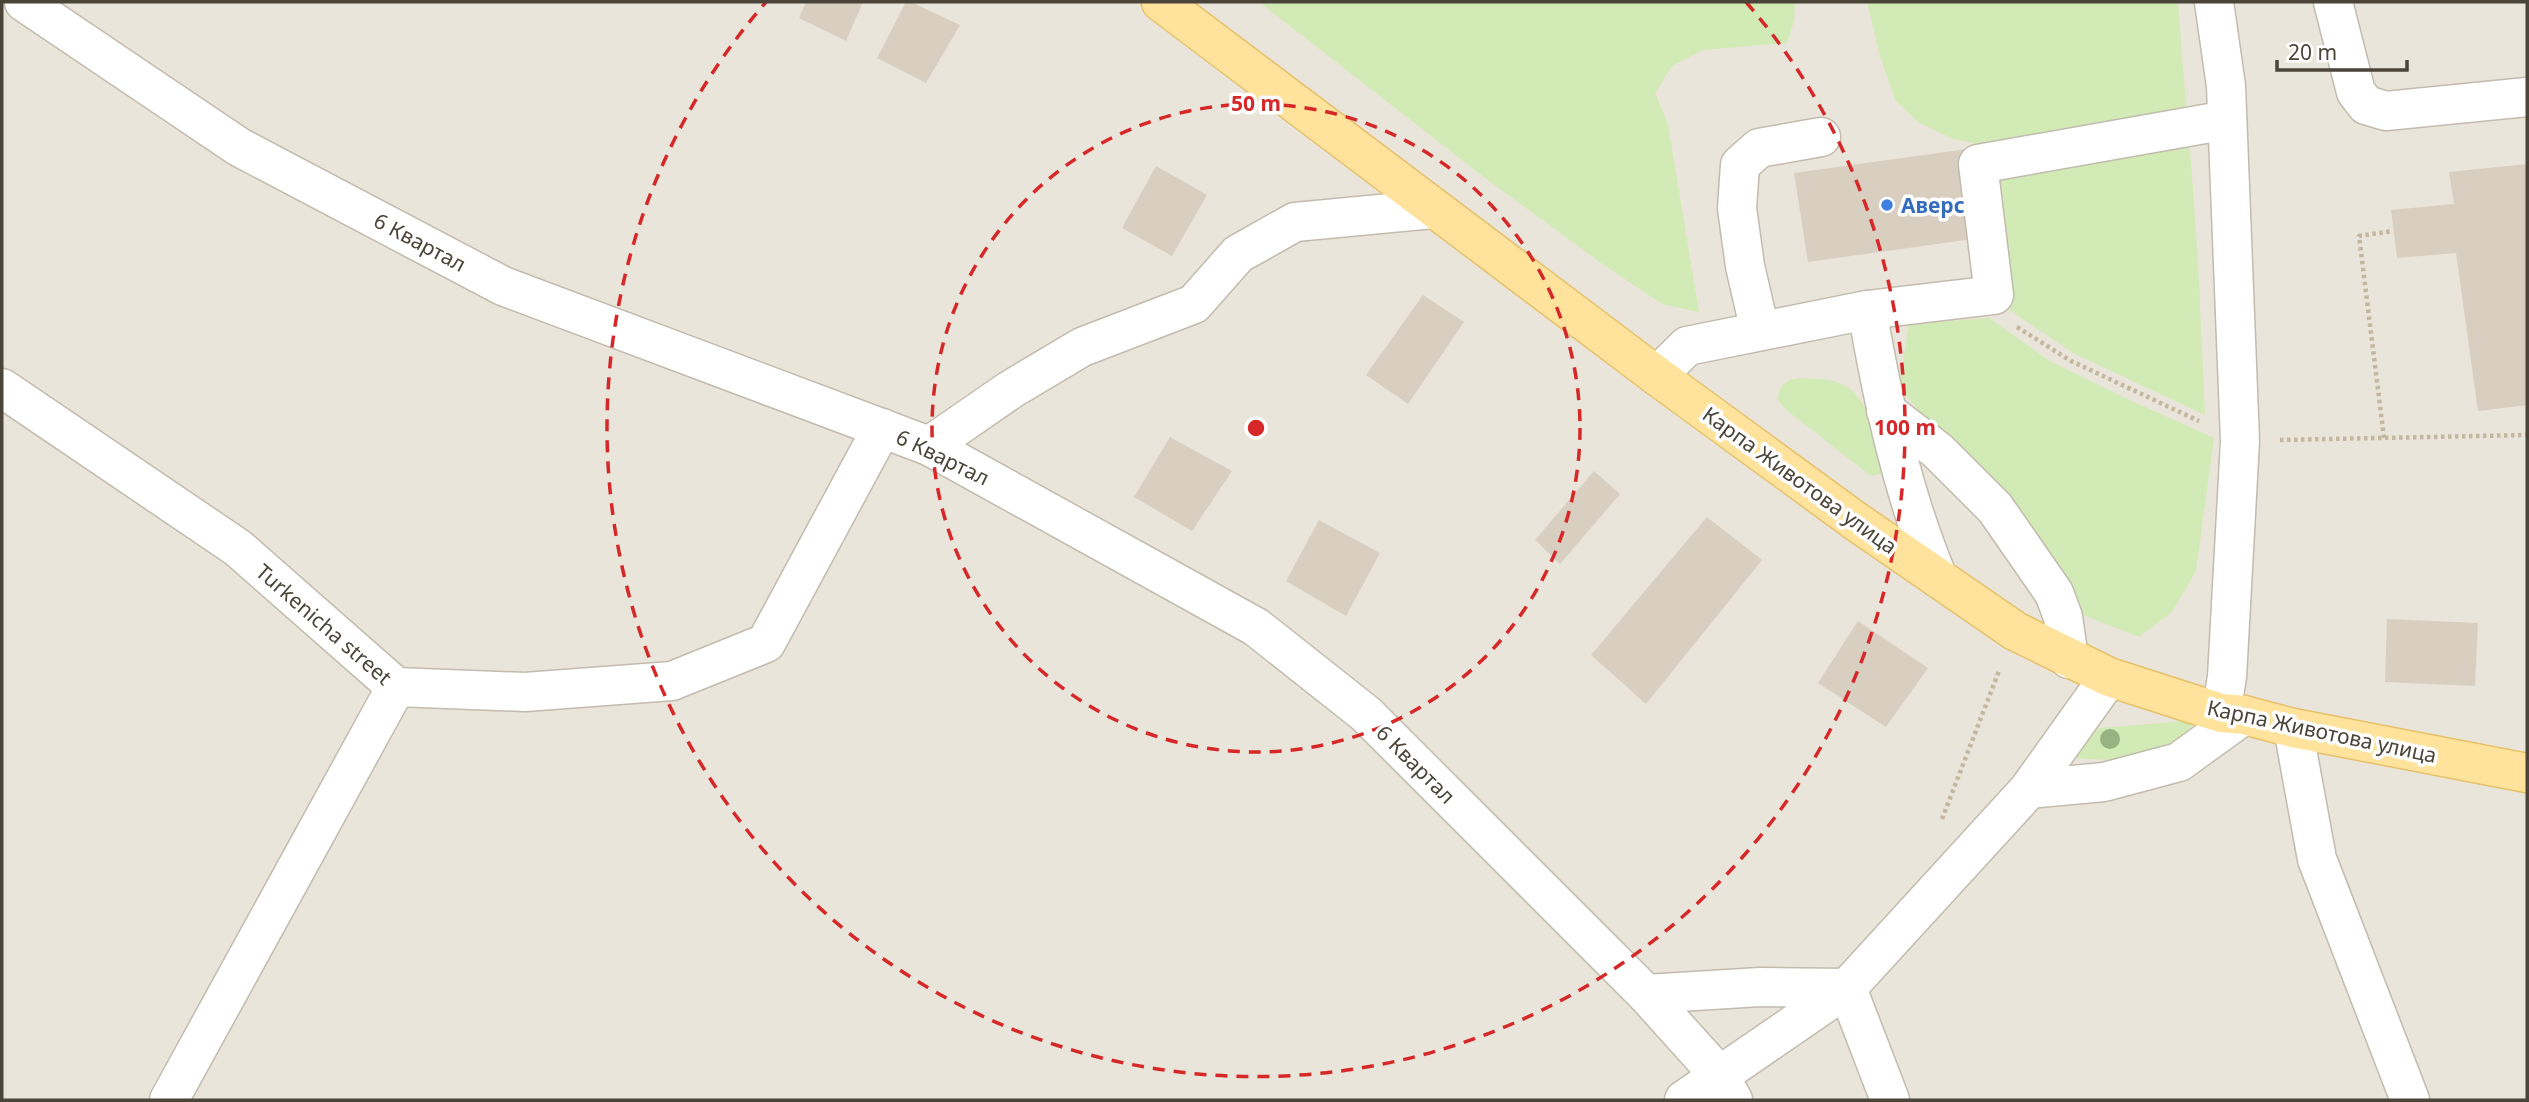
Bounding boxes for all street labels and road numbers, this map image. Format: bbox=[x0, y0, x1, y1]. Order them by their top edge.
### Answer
street label: 6 Квартал bbox=[369, 206, 471, 278]
street label: Карпа Животова улица bbox=[1697, 400, 1903, 560]
street label: 6 Квартал bbox=[892, 422, 994, 492]
street label: Turkenicha street bbox=[250, 557, 398, 691]
street label: Карпа Животова улица bbox=[2205, 693, 2439, 769]
street label: 6 Квартал bbox=[1371, 719, 1461, 809]

